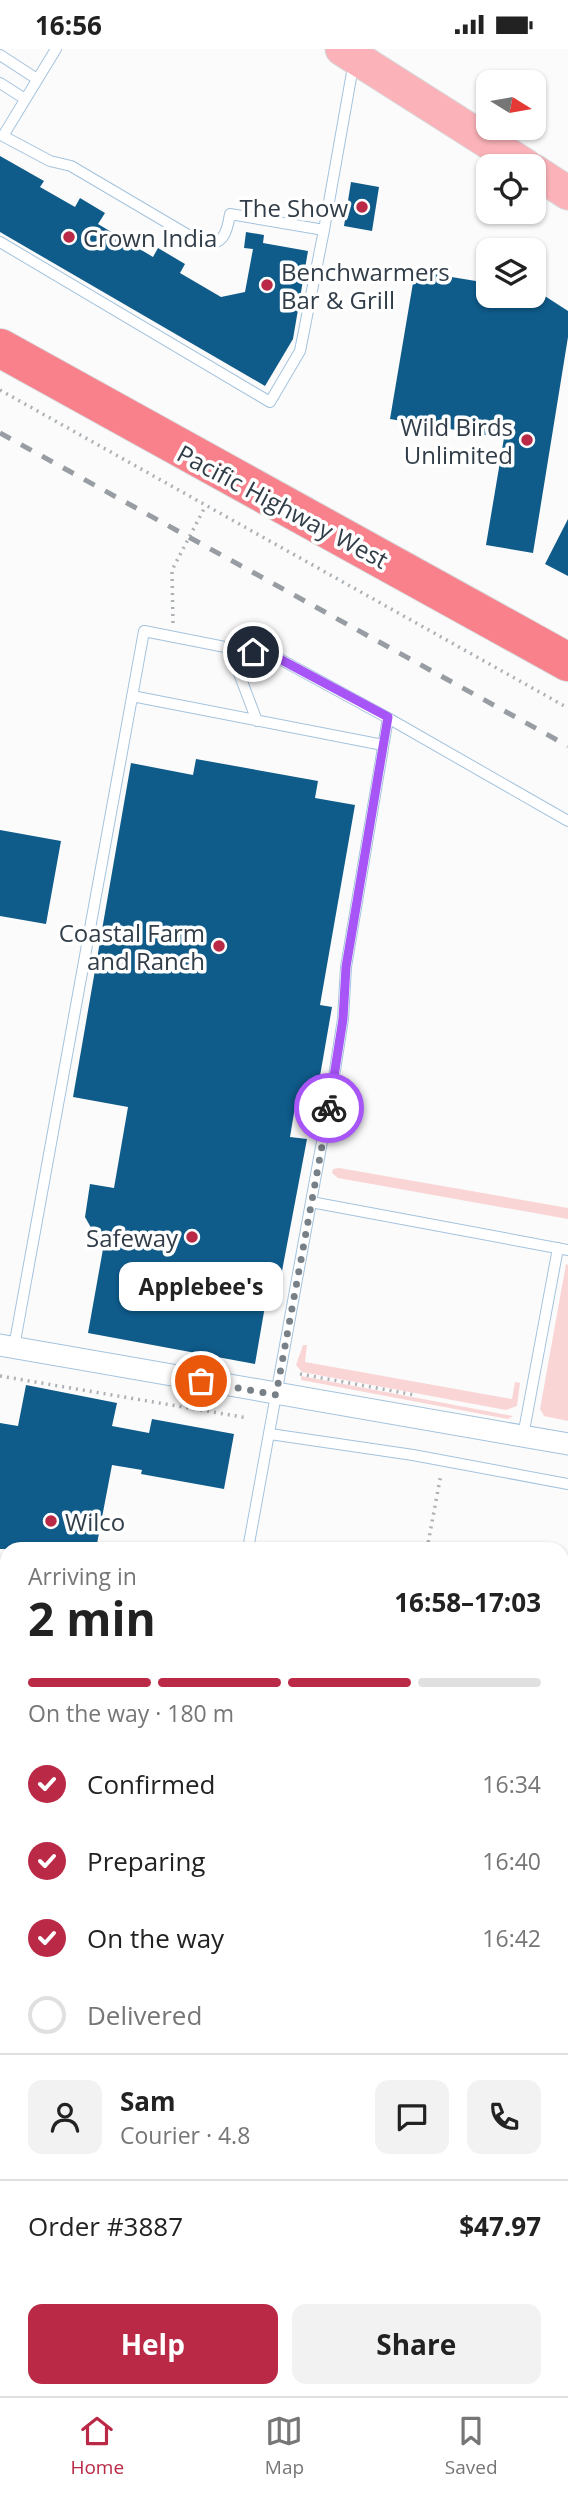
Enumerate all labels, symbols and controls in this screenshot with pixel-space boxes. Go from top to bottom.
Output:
text: 16:56 [35,7,102,43]
north arrow [476,70,546,140]
map controls [476,70,546,308]
button: locate [476,154,546,224]
place label: The Show [239,191,348,224]
marker: The Show [354,199,370,215]
place label: Crown India [83,221,217,254]
marker: Crown India [61,229,77,245]
button: layers [476,238,546,308]
place label: Benchwarmers Bar & Grill [281,255,450,316]
marker: Benchwarmers Bar & Grill [259,277,275,293]
place label: Wild Birds Unlimited [400,410,513,471]
marker: Wild Birds Unlimited [519,432,535,448]
street label: Pacific Highway West [172,436,394,576]
pin [223,622,283,682]
icon: home [234,633,272,671]
place label: Coastal Farm and Ranch [59,916,205,977]
marker: Coastal Farm and Ranch [211,938,227,954]
courier [294,1073,364,1143]
icon: bike [310,1089,348,1127]
place label: Safeway [86,1221,179,1254]
marker: Safeway [184,1229,200,1245]
callout: Applebee's [119,1262,283,1311]
text: Applebee's [139,1270,263,1302]
pin [171,1351,231,1411]
icon: bag [182,1362,220,1400]
place label: Wilco [65,1505,125,1538]
marker: Wilco [43,1513,59,1529]
text: Arriving in [28,1560,137,1592]
text: 16:58–17:03 [394,1584,541,1620]
text: 2 min [28,1587,156,1649]
text: On the way · 180 m [28,1697,234,1729]
icon: check [28,1765,66,1803]
text: Confirmed [87,1766,215,1802]
text: 16:34 [482,1768,541,1800]
icon: check [28,1842,66,1880]
text: Preparing [87,1843,205,1879]
text: 16:40 [482,1845,541,1877]
icon: check [28,1919,66,1957]
text: On the way [87,1920,224,1956]
text: 16:42 [482,1922,541,1954]
text: Delivered [87,1997,202,2033]
button: person [28,2080,102,2154]
button: chat [375,2080,449,2154]
button: phone [467,2080,541,2154]
text: Sam [120,2083,176,2119]
text: Courier · 4.8 [120,2119,250,2151]
text: Order #3887 [28,2208,183,2244]
text: $47.97 [459,2208,541,2244]
button: Help [28,2304,278,2384]
button: Share [292,2304,541,2384]
tab: Home [70,2412,124,2480]
tab: Map [265,2412,304,2480]
tab: Saved [445,2412,498,2480]

